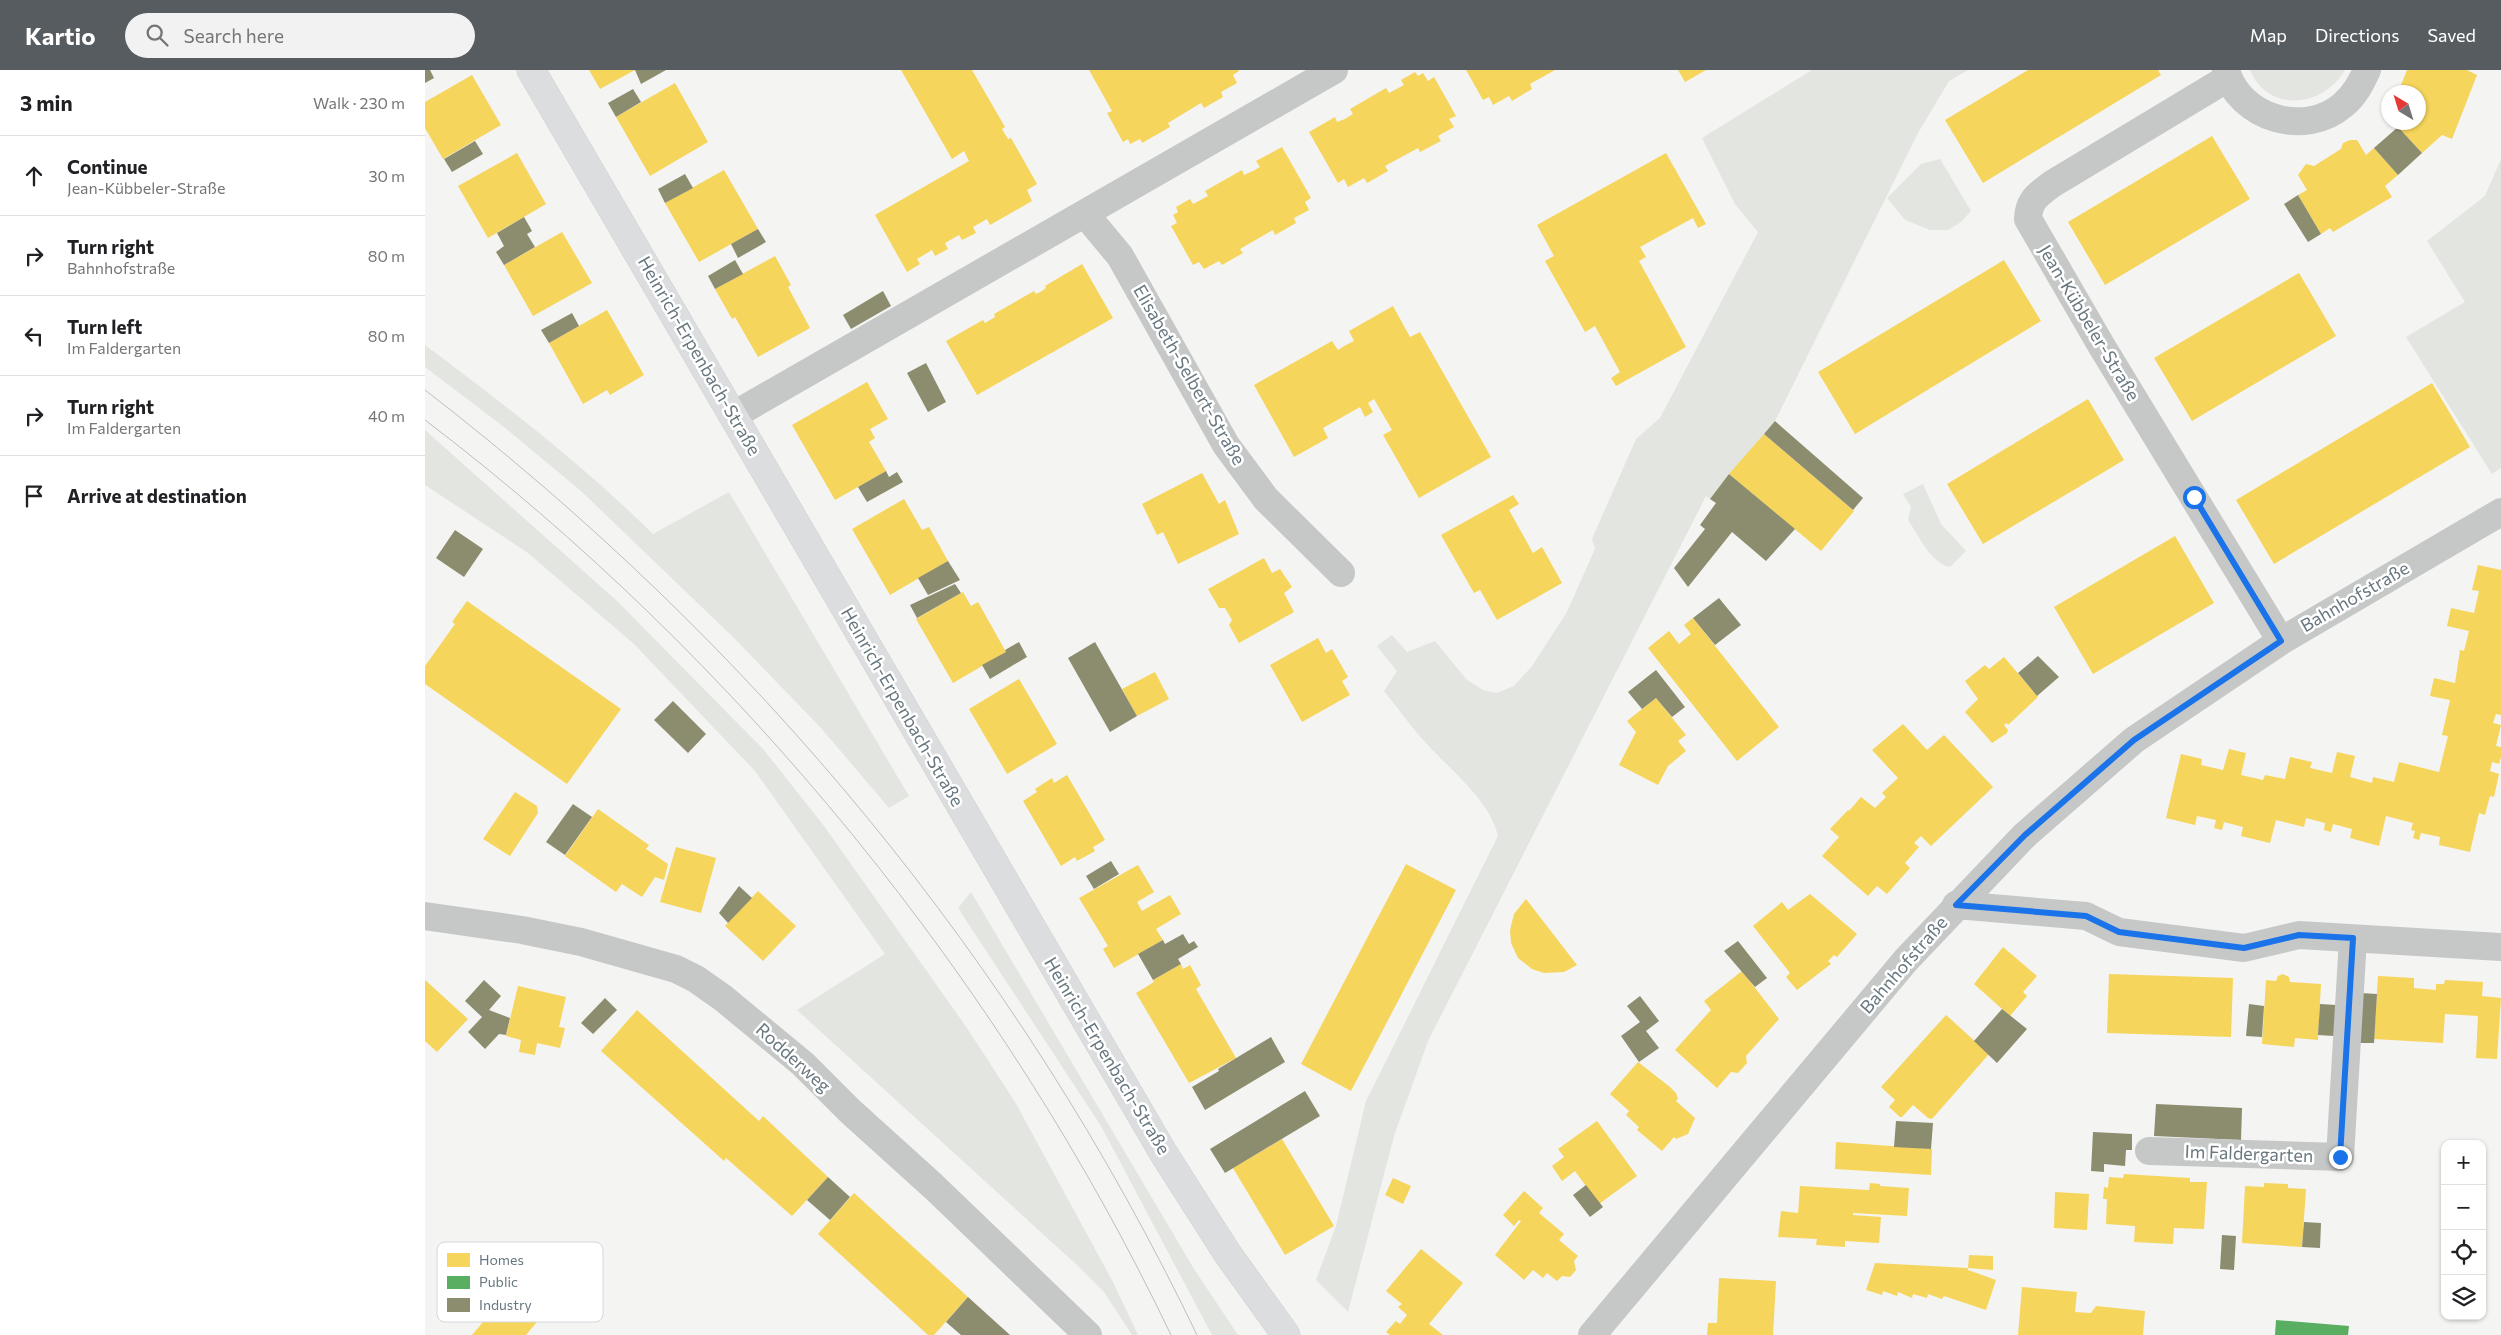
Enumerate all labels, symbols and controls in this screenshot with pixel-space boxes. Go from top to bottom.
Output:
search box [125,13,475,58]
text: Kartio [25,21,95,50]
icon: search [143,21,171,49]
text: Search here [183,24,284,47]
text: Map [2250,24,2287,46]
text: Directions [2315,24,2399,46]
text: Saved [2427,24,2476,46]
north arrow [2381,85,2426,130]
text: 3 min [20,90,73,115]
text: Walk · 230 m [313,93,405,112]
text: Continue [67,155,147,178]
icon: ahead [20,162,48,190]
text: 30 m [368,166,405,185]
text: Jean-Kübbeler-Straße [67,178,225,197]
text: Turn right [67,235,154,258]
street label: Jean-Kübbeler-Straße [2035,240,2145,405]
icon: right [20,242,48,270]
text: 80 m [368,246,405,265]
street label: Heinrich-Erpenbach-Straße [634,252,766,459]
text: Bahnhofstraße [67,258,175,277]
street label: Elisabeth-Selbert-Straße [1129,281,1250,468]
text: Turn left [67,315,142,338]
icon: left [20,322,48,350]
text: 80 m [368,326,405,345]
text: Im Faldergarten [67,338,181,357]
text: Turn right [67,395,154,418]
icon: right [20,402,48,430]
text: 40 m [368,406,405,425]
text: Im Faldergarten [67,418,181,437]
icon: arrive [20,482,48,510]
text: Arrive at destination [67,484,247,507]
route start [2183,486,2206,509]
street label: Bahnhofstraße [2296,556,2413,636]
street label: Heinrich-Erpenbach-Straße [837,603,969,810]
street label: Bahnhofstraße [1855,911,1952,1018]
street label: Heinrich-Erpenbach-Straße [1040,953,1176,1158]
street label: Rodderweg [752,1018,836,1097]
street label: Im Faldergarten [2184,1140,2314,1166]
map controls [2441,1140,2486,1320]
button: + [2441,1140,2486,1185]
route end [2329,1146,2352,1169]
button: − [2441,1185,2486,1230]
button: locate [2441,1230,2486,1275]
legend [437,1242,603,1322]
text: Homes [479,1251,524,1268]
text: Public [479,1273,518,1290]
button: layers [2441,1275,2486,1320]
text: Industry [479,1296,532,1313]

